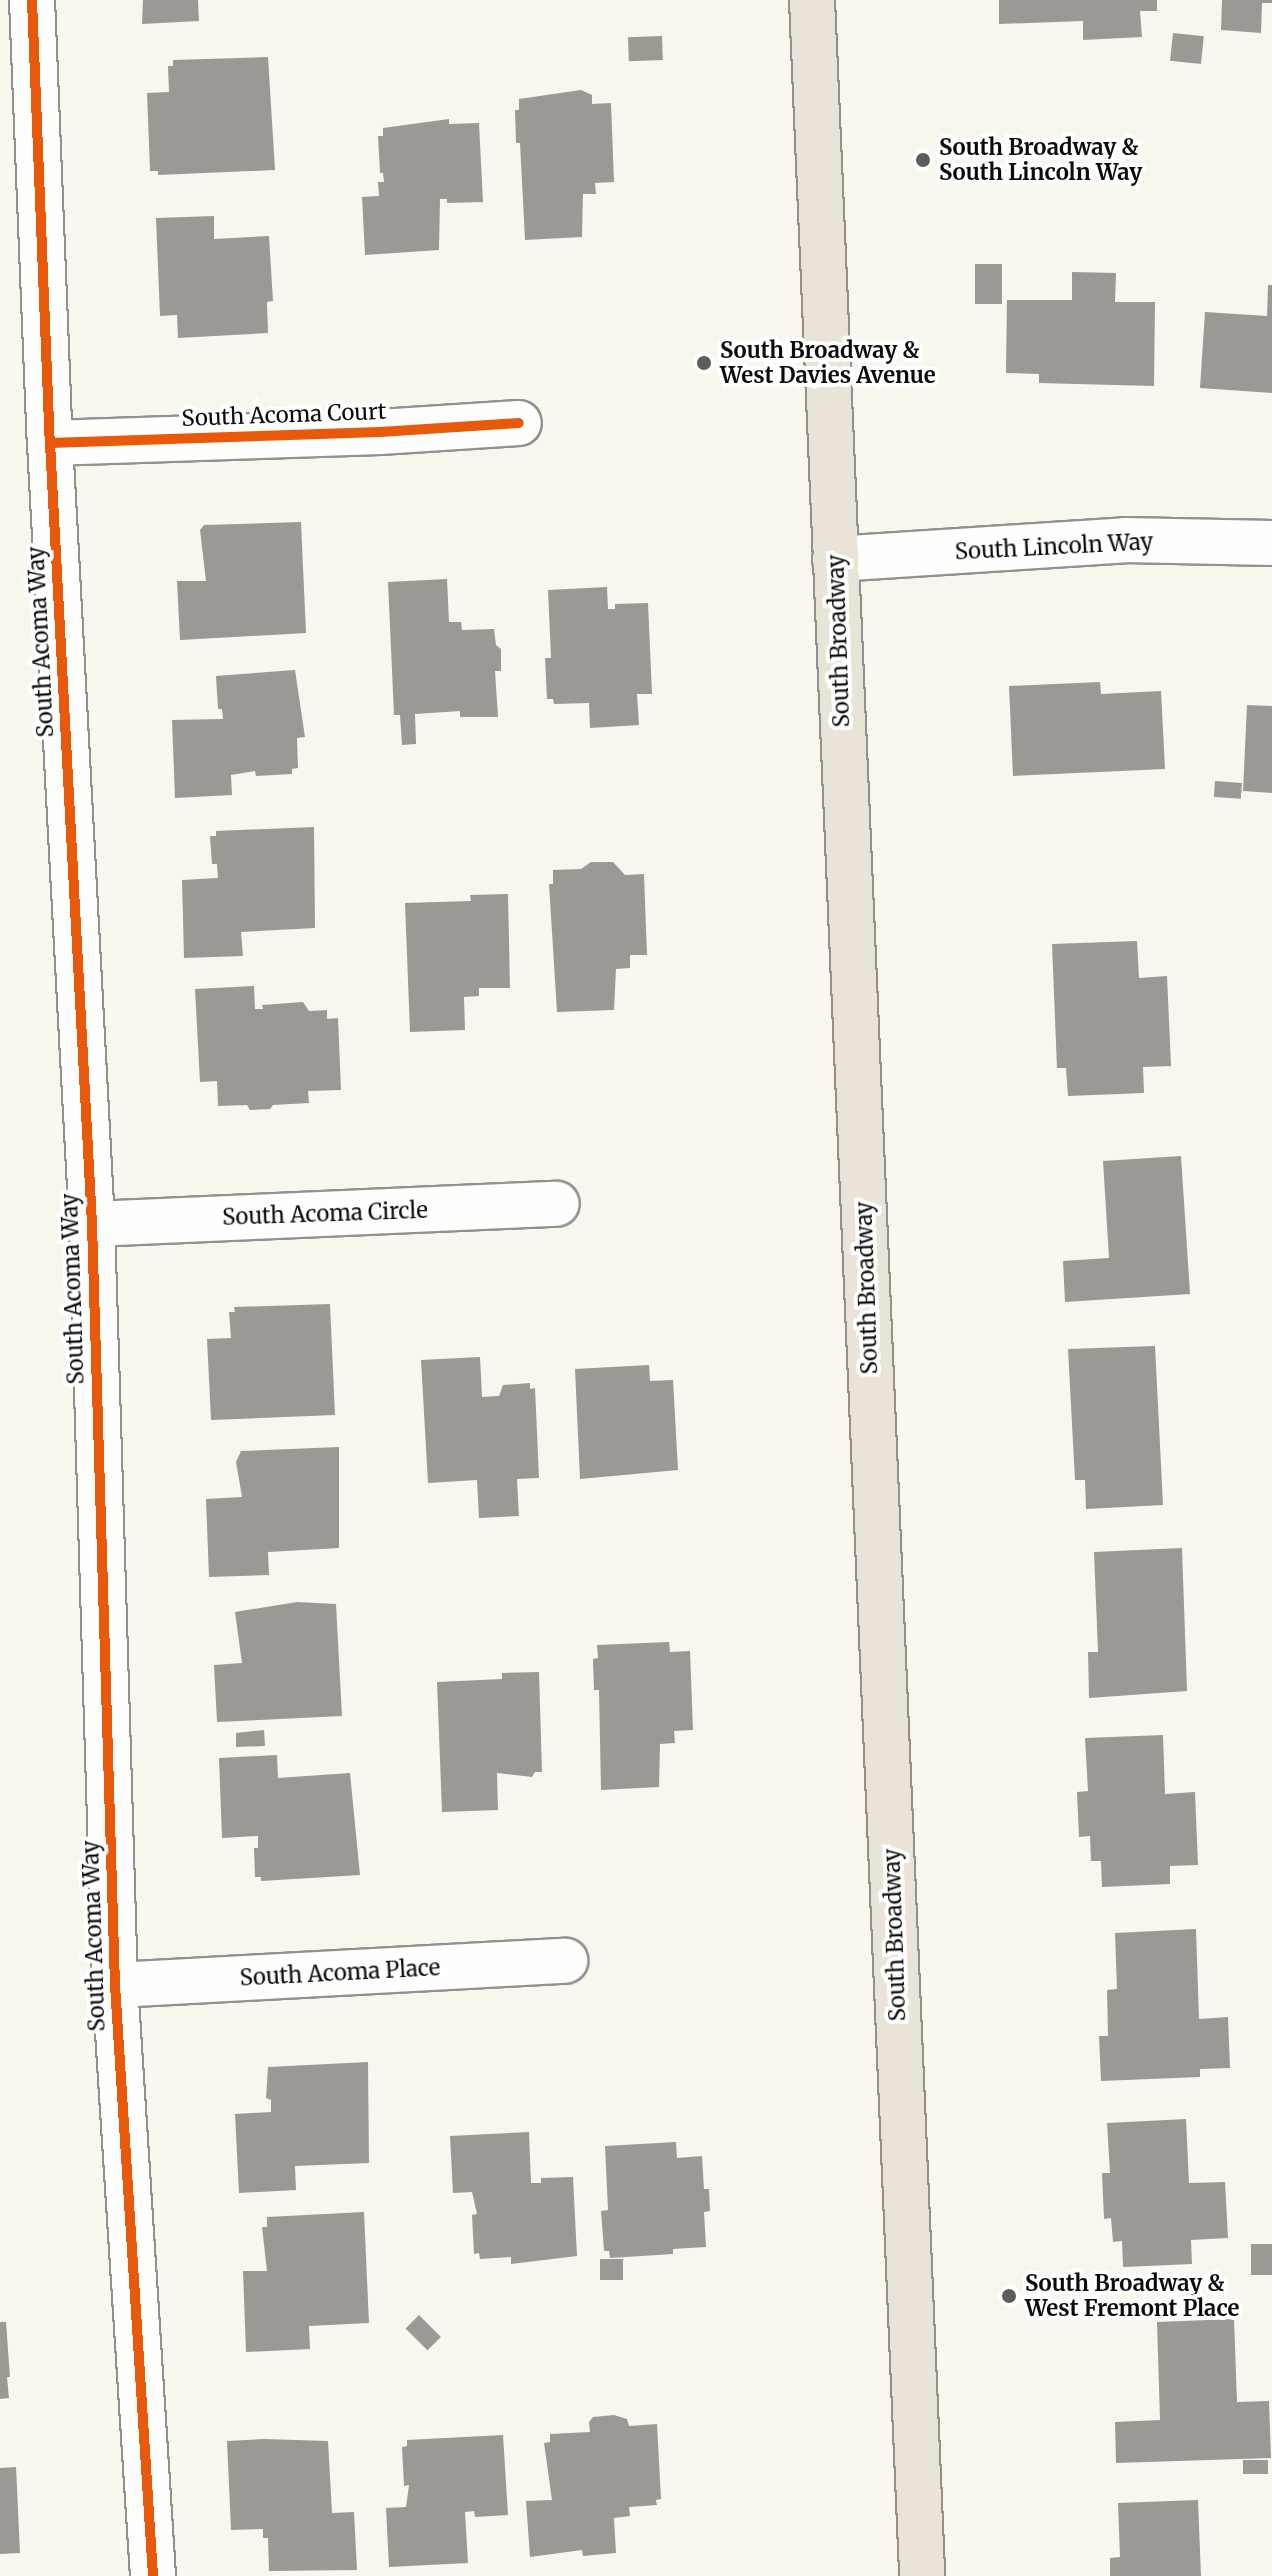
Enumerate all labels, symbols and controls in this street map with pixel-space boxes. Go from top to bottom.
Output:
place label: South Broadway & South Lincoln Way [939,134,1142,186]
marker: South Broadway & South Lincoln Way [914,151,932,169]
place label: South Broadway & West Davies Avenue [720,337,936,388]
marker: South Broadway & West Davies Avenue [695,354,713,372]
street label: South Acoma Court [181,398,387,432]
street label: South Lincoln Way [954,529,1154,565]
street label: South Acoma Way [23,546,59,738]
street label: South Broadway [823,554,855,728]
street label: South Acoma Way [56,1193,90,1385]
street label: South Acoma Circle [222,1197,428,1231]
street label: South Broadway [851,1201,883,1375]
street label: South Acoma Way [77,1840,111,2032]
street label: South Broadway [879,1848,911,2022]
street label: South Acoma Place [239,1955,441,1991]
place label: South Broadway & West Fremont Place [1025,2270,1239,2322]
marker: South Broadway & West Fremont Place [1000,2287,1018,2305]

